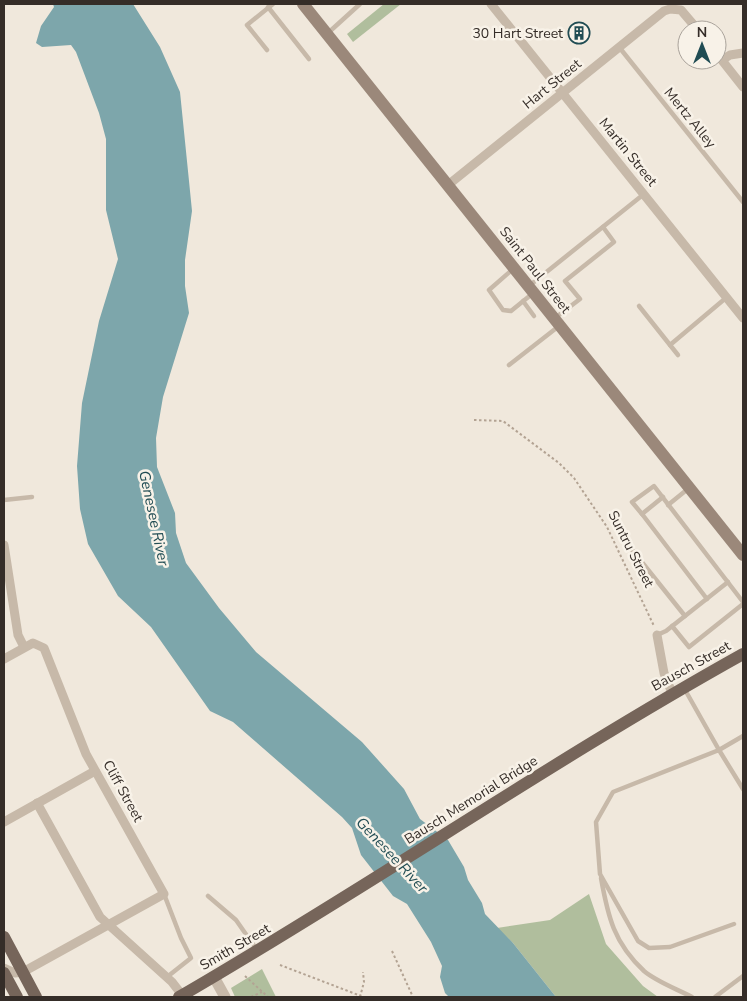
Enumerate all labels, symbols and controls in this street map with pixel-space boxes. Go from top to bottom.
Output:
north arrow [677,20,727,70]
building icon: 30 Hart Street [567,21,591,45]
text: N [697,23,707,42]
place label: 30 Hart Street [472,24,563,43]
street label: Hart Street [519,54,585,113]
street label: Mertz Alley [660,84,721,153]
street label: Martin Street [595,114,661,190]
street label: Saint Paul Street [495,223,575,317]
water label: Genesee River [134,469,174,568]
street label: Suntru Street [603,507,659,591]
street label: Bausch Street [648,636,734,696]
street label: Bausch Memorial Bridge [401,751,541,849]
street label: Cliff Street [98,757,148,825]
water label: Genesee River [352,813,433,898]
street label: Smith Street [196,919,274,975]

